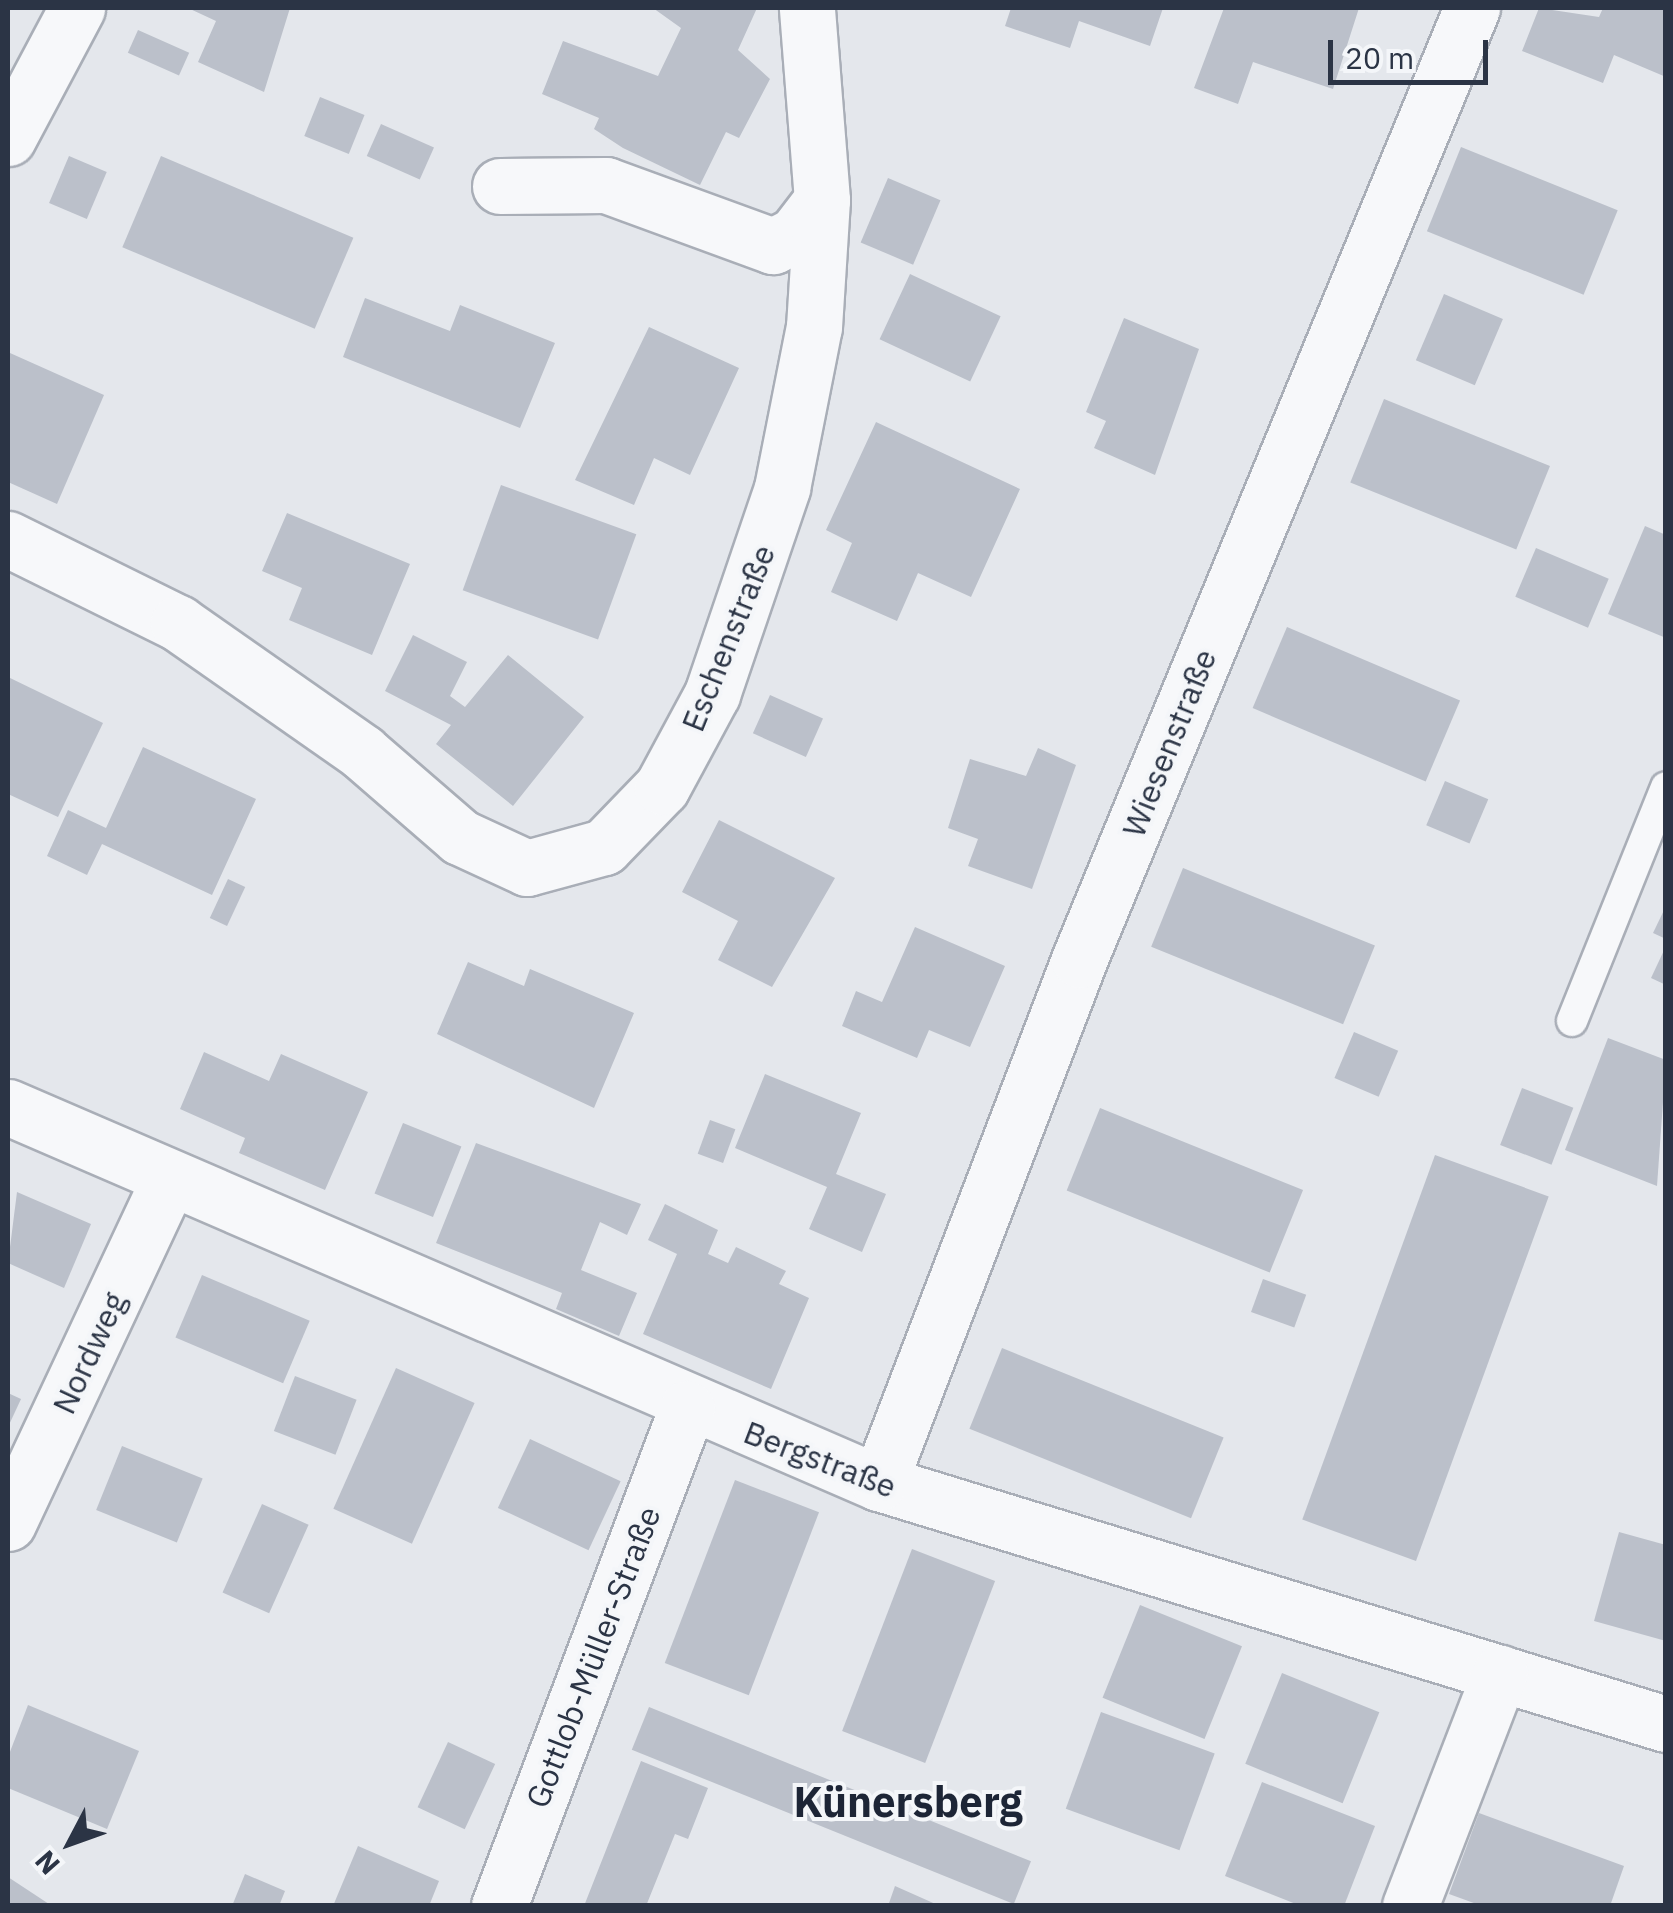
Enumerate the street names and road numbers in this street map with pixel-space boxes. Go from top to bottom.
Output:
street label: Eschenstraße [673,539,783,737]
street label: Wiesenstraße [1114,644,1224,842]
street label: Nordweg [44,1286,134,1420]
street label: Bergstraße [739,1412,901,1506]
street label: Gottlob-Müller-Straße [518,1501,668,1813]

